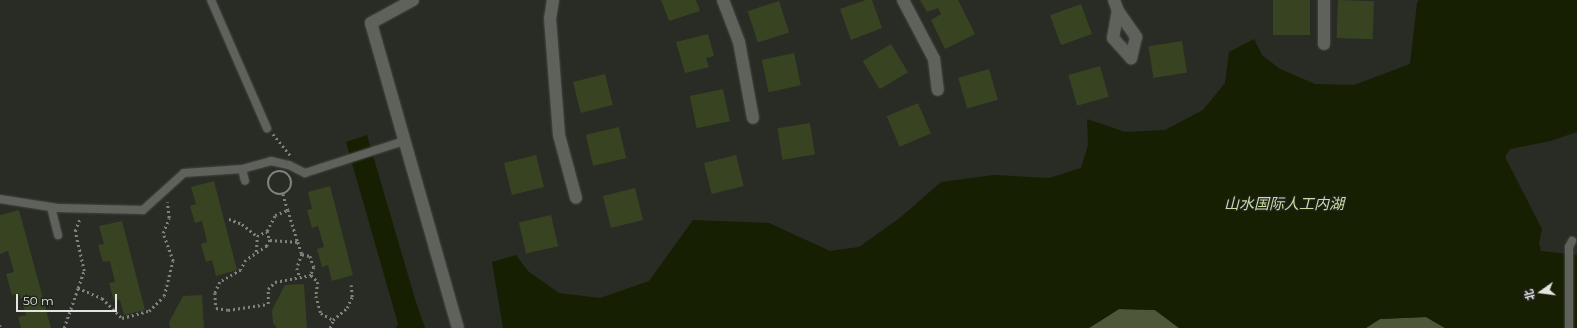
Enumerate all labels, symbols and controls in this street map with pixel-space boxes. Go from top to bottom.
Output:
water label: 山水国际人工内湖 [1224,195,1344,213]
north arrow [1521,272,1561,312]
scale bar [18,286,119,312]
text: 北 [1521,288,1537,302]
text: 50 m [23,293,54,308]

